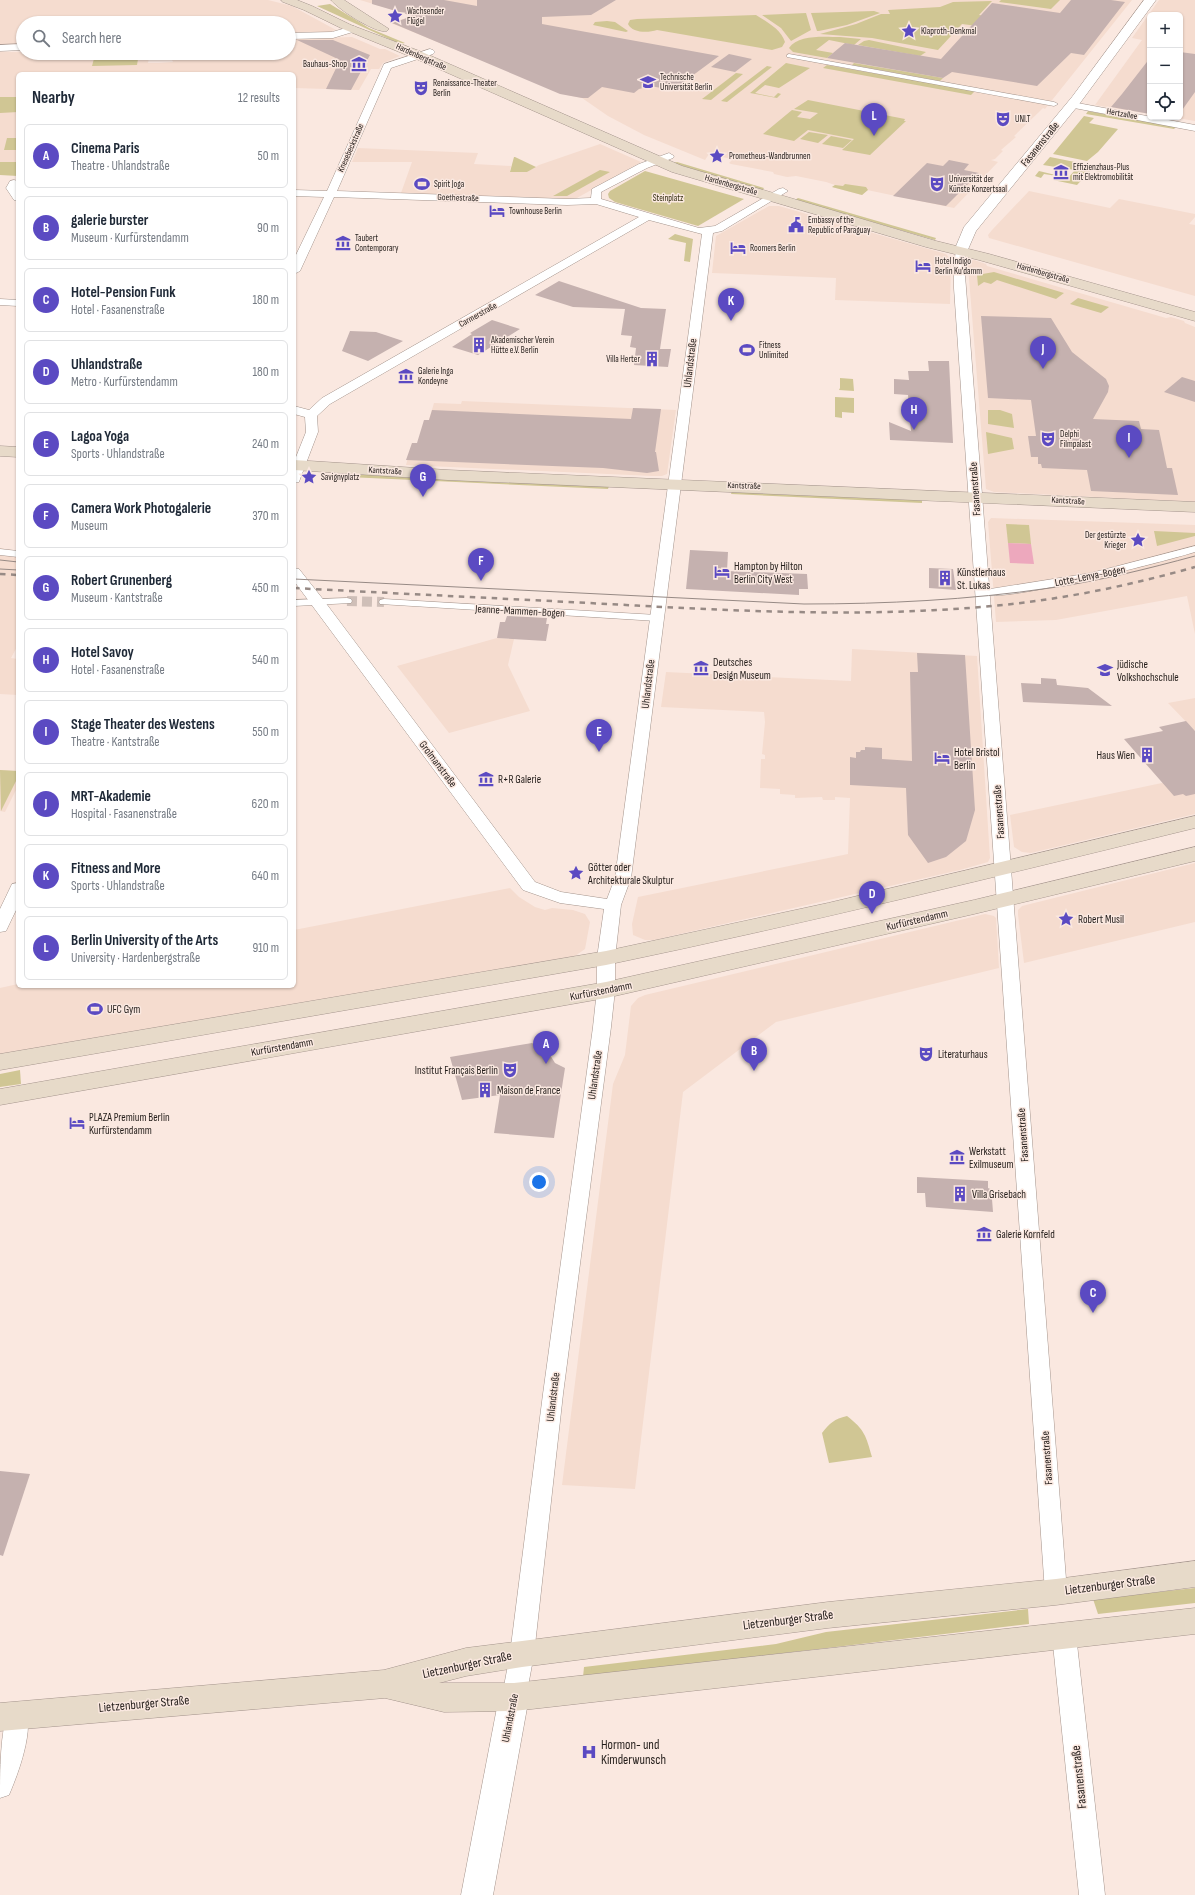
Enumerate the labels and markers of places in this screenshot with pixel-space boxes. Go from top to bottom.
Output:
place label: Wachsender Flügel [407,6,445,27]
place icon: Wachsender Flügel [386,7,404,25]
place icon: Klaproth-Denkmal [900,22,918,40]
place label: Klaproth-Denkmal [921,26,977,37]
museum icon: Bauhaus-Shop [350,55,368,73]
place label: Bauhaus-Shop [303,59,347,70]
place label: Technische Universität Berlin [660,72,712,93]
school or university icon: Technische Universität Berlin [639,73,657,91]
place label: Renaissance-Theater Berlin [433,78,497,99]
theatre icon: Renaissance-Theater Berlin [412,79,430,97]
pin: L [861,103,887,136]
theatre icon: UNI.T [994,110,1012,128]
place label: UNI.T [1015,114,1031,125]
place icon: Prometheus-Wandbrunnen [708,147,726,165]
place label: Prometheus-Wandbrunnen [729,151,811,162]
place label: Effizienzhaus-Plus mit Elektromobilität [1073,162,1134,183]
museum icon: Effizienzhaus-Plus mit Elektromobilität [1052,163,1070,181]
place label: Universität der Künste Konzertsaal [949,174,1007,195]
sports icon: Spirit Joga [413,175,431,193]
theatre icon: Universität der Künste Konzertsaal [928,175,946,193]
place label: Spirit Joga [434,179,464,190]
hotel icon: Townhouse Berlin [488,202,506,220]
place label: Townhouse Berlin [509,206,562,217]
place label: Embassy of the Republic of Paraguay [808,215,871,236]
public building icon: Embassy of the Republic of Paraguay [787,216,805,234]
place label: Taubert Contemporary [355,233,399,254]
museum icon: Taubert Contemporary [334,234,352,252]
hotel icon: Roomers Berlin [729,239,747,257]
place label: Roomers Berlin [750,243,796,254]
place label: Hotel Indigo Berlin Ku'damm [935,256,982,277]
hotel icon: Hotel Indigo Berlin Ku'damm [914,257,932,275]
pin: K [718,288,744,321]
place label: Akademischer Verein Hütte e.V. Berlin [490,335,554,356]
building icon: Akademischer Verein Hütte e.V. Berlin [470,336,488,354]
pin: J [1030,336,1056,369]
place label: Fitness Unlimited [759,340,789,361]
sports icon: Fitness Unlimited [738,341,756,359]
building icon: Villa Herter [643,350,661,368]
place label: Villa Herter [606,354,640,365]
place label: Galerie Inga Kondeyne [418,366,453,387]
museum icon: Galerie Inga Kondeyne [397,367,415,385]
pin: H [901,397,927,430]
pin: I [1116,425,1142,458]
place label: Delphi Filmpalast [1060,429,1091,450]
theatre icon: Delphi Filmpalast [1039,430,1057,448]
pin: G [410,464,436,497]
place icon: Savignyplatz [300,468,318,486]
place label: Savignyplatz [321,472,360,483]
place label: Der gestürzte Krieger [1085,530,1126,551]
place icon: Der gestürzte Krieger [1129,531,1147,549]
pin: F [468,548,494,581]
place label: Hampton by Hilton Berlin City West [734,560,803,586]
hotel icon: Hampton by Hilton Berlin City West [713,563,731,581]
place label: Künstlerhaus St. Lukas [957,566,1006,592]
building icon: Künstlerhaus St. Lukas [936,569,954,587]
place label: Deutsches Design Museum [713,656,771,682]
place label: Jüdische Volkshochschule [1116,658,1179,684]
museum icon: Deutsches Design Museum [692,659,710,677]
school or university icon: Jüdische Volkshochschule [1096,661,1114,679]
pin: E [586,719,612,752]
place label: Hotel Bristol Berlin [954,746,1000,772]
building icon: Haus Wien [1138,746,1156,764]
hotel icon: Hotel Bristol Berlin [933,749,951,767]
place label: Haus Wien [1097,749,1135,762]
museum icon: R+R Galerie [477,770,495,788]
place label: R+R Galerie [498,773,541,786]
place label: Götter oder Architekturale Skulptur [587,861,674,887]
place icon: Götter oder Architekturale Skulptur [567,864,585,882]
pin: D [859,881,885,914]
place icon: Robert Musil [1057,910,1075,928]
place label: Robert Musil [1078,913,1124,926]
sports icon: UFC Gym [86,1000,104,1018]
place label: UFC Gym [107,1003,140,1016]
pin: A [533,1031,559,1064]
pin: B [741,1038,767,1071]
theatre icon: Literaturhaus [917,1045,935,1063]
place label: Literaturhaus [938,1048,988,1061]
theatre icon: Institut Français Berlin [501,1061,519,1079]
place label: Institut Français Berlin [415,1064,498,1077]
building icon: Maison de France [476,1081,494,1099]
place label: Maison de France [497,1084,560,1097]
place label: PLAZA Premium Berlin Kurfürstendamm [89,1111,170,1137]
hotel icon: PLAZA Premium Berlin Kurfürstendamm [68,1114,86,1132]
place label: Werkstatt Exilmuseum [969,1145,1013,1171]
museum icon: Werkstatt Exilmuseum [948,1148,966,1166]
building icon: Villa Grisebach [951,1185,969,1203]
place label: Villa Grisebach [972,1188,1026,1201]
museum icon: Galerie Kornfeld [975,1225,993,1243]
place label: Galerie Kornfeld [996,1228,1055,1241]
pin: C [1080,1280,1106,1313]
place label: Hormon- und Kimderwunsch [601,1737,666,1768]
hospital icon: Hormon- und Kimderwunsch [580,1743,598,1761]

